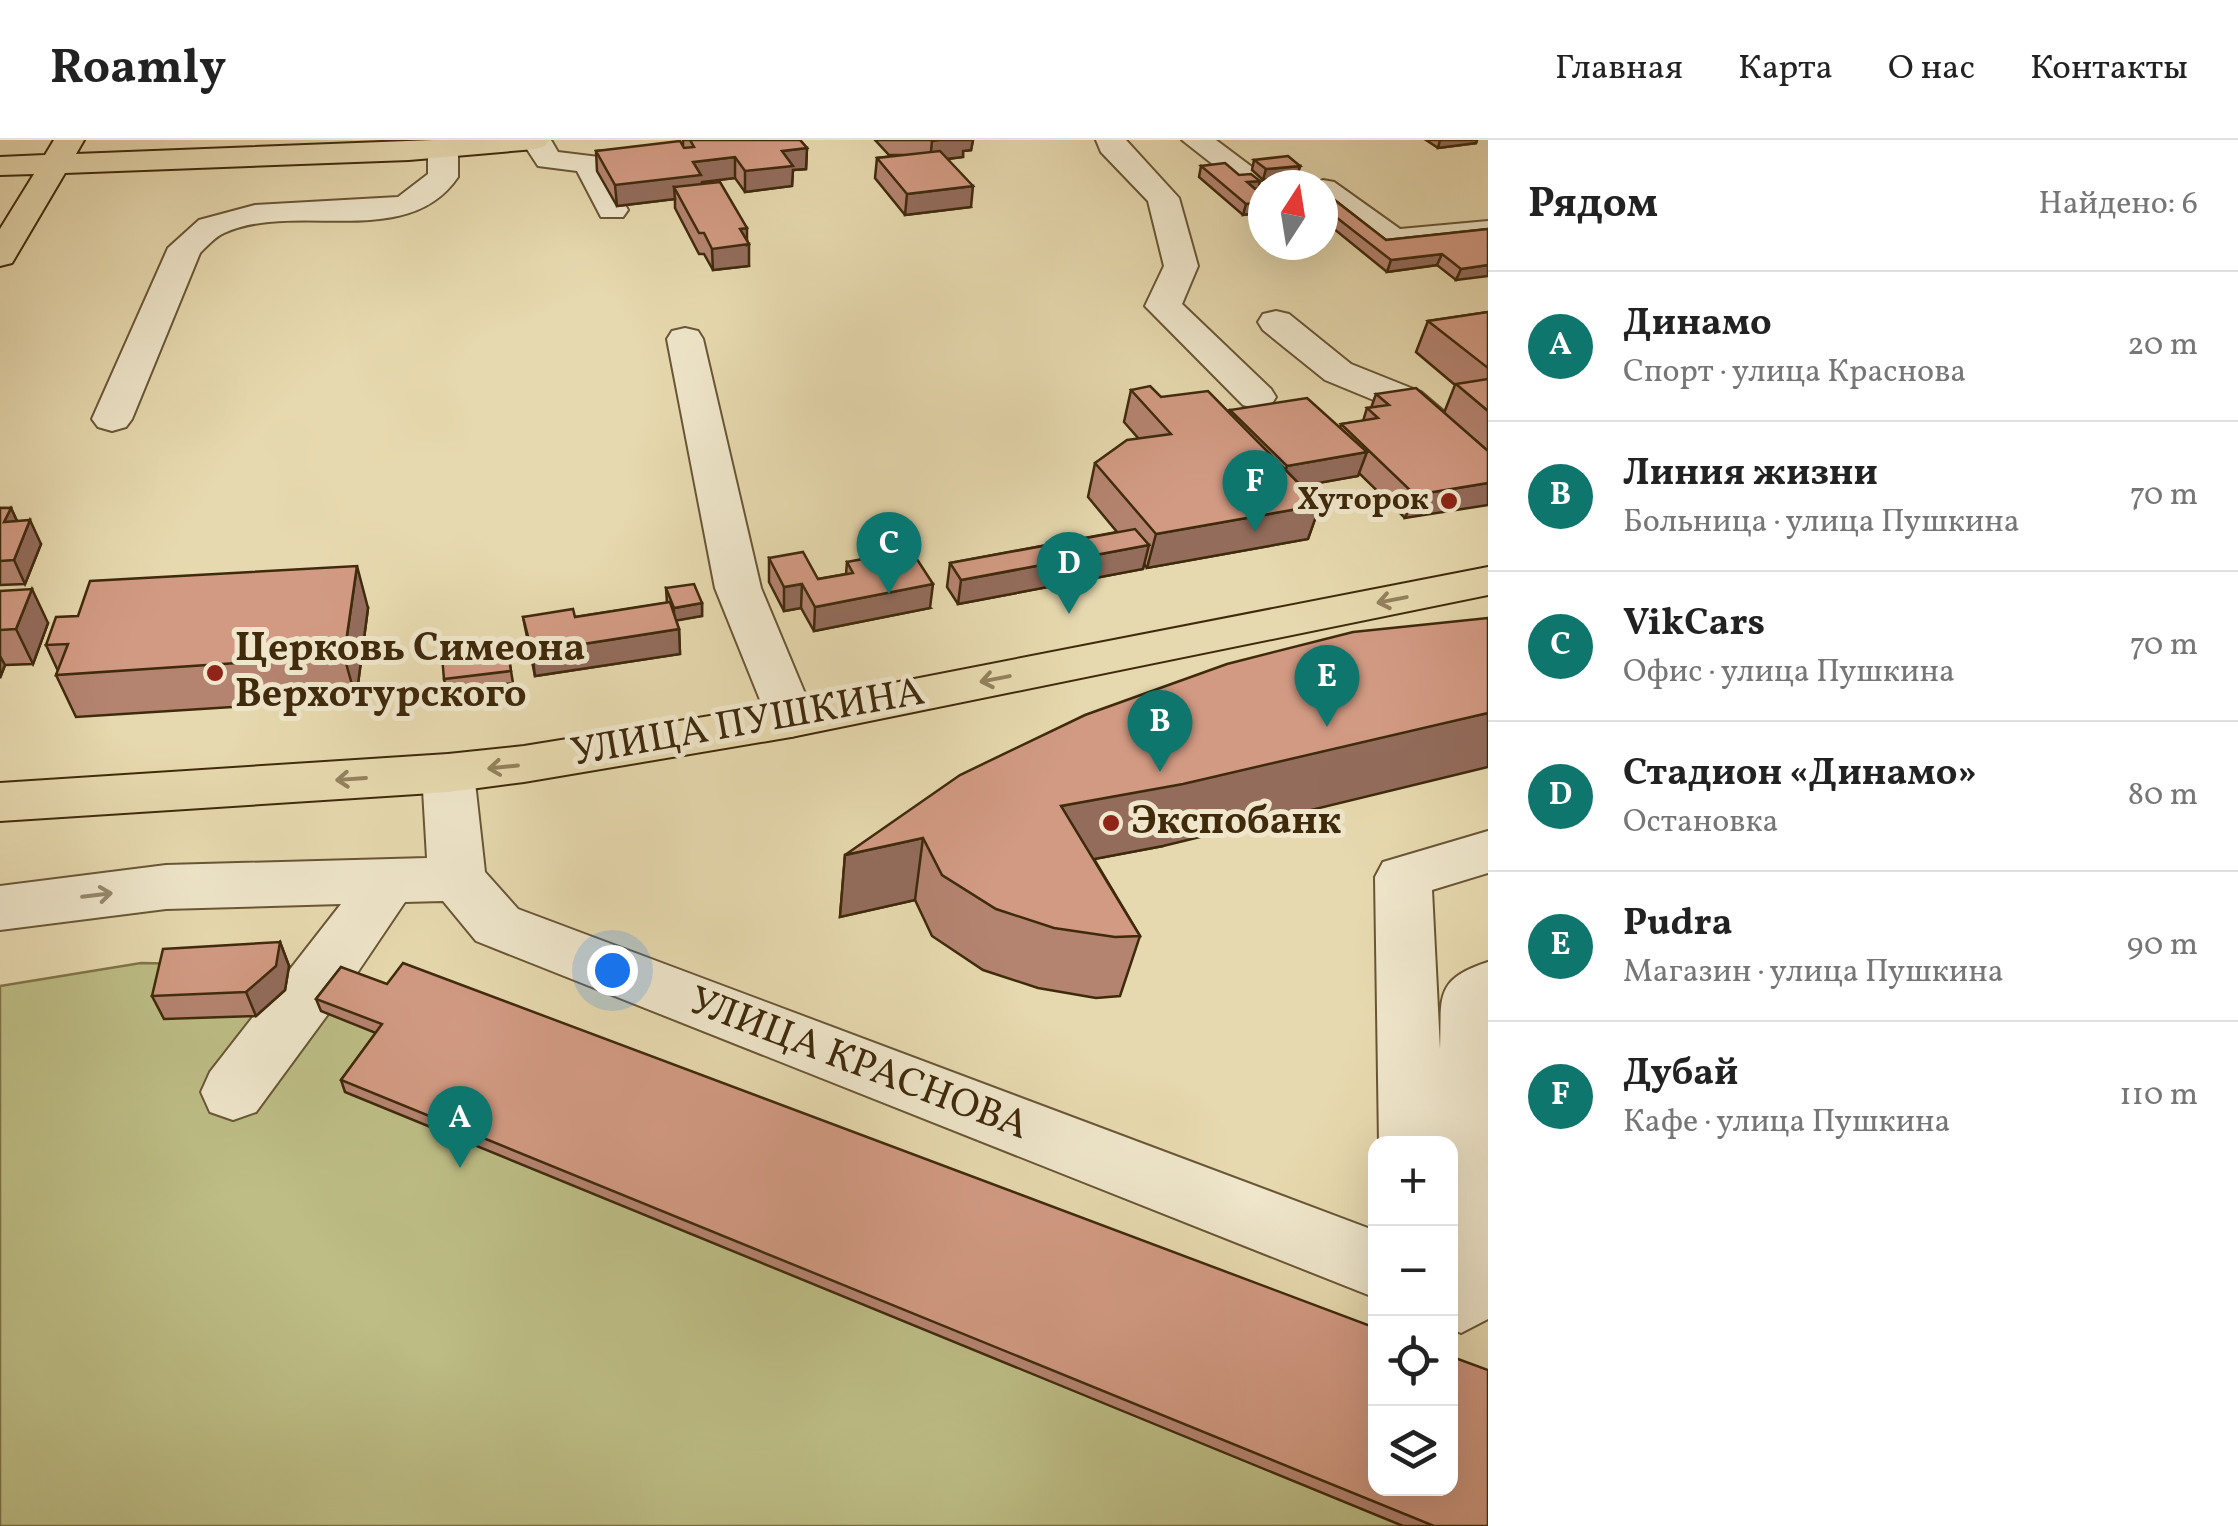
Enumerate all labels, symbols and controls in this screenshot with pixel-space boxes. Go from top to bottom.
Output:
text: Roamly [50,36,226,103]
text: Главная [1555,45,1683,93]
text: Карта [1738,45,1833,93]
text: О нас [1888,45,1975,93]
text: Контакты [2030,45,2188,93]
north arrow [1248,170,1338,260]
text: Рядом [1528,176,1658,235]
text: Найдено: 6 [2039,183,2198,227]
text: Динамо [1623,298,1772,351]
text: A [1549,324,1572,368]
text: 20 m [2127,324,2198,368]
text: Спорт · улица Краснова [1623,351,1966,395]
text: Линия жизни [1623,448,1878,501]
pin: F [1222,450,1288,532]
text: B [1550,474,1571,518]
text: 70 m [2130,474,2198,518]
place label: Хуторок [1297,479,1429,523]
marker: Хуторок [1438,490,1460,512]
text: Больница · улица Пушкина [1623,501,2020,545]
pin: C [856,512,922,594]
pin: D [1036,532,1102,614]
one-way arrow [1377,591,1409,610]
text: VikCars [1623,598,1765,651]
place label: Церковь Симеона Верхотурского [235,622,585,724]
text: C [1550,624,1571,668]
text: 70 m [2130,624,2198,668]
pin: E [1294,644,1360,727]
text: Офис · улица Пушкина [1623,651,1955,695]
marker: Церковь Симеона Верхотурского [204,662,226,684]
street label: УЛИЦА ПУШКИНА [567,665,929,783]
one-way arrow [980,671,1012,690]
pin: B [1128,690,1192,772]
text: Стадион «Динамо» [1623,748,1977,801]
one-way arrow [487,758,520,777]
one-way arrow [335,770,367,789]
text: D [1549,774,1572,818]
text: 80 m [2128,774,2198,818]
place label: Экспобанк [1131,795,1342,851]
text: Остановка [1623,801,1779,845]
marker: Экспобанк [1100,812,1122,834]
one-way arrow [80,885,112,904]
text: Pudra [1623,898,1732,951]
text: E [1550,924,1571,968]
text: 90 m [2127,924,2198,968]
your location [587,945,638,996]
text: Магазин · улица Пушкина [1623,951,2004,995]
street label: УЛИЦА КРАСНОВА [680,974,1036,1156]
text: Дубай [1623,1048,1738,1101]
text: F [1551,1074,1570,1118]
text: 110 m [2119,1074,2198,1118]
pin: A [428,1086,492,1168]
text: Кафе · улица Пушкина [1623,1101,1950,1145]
map controls [1368,1136,1458,1496]
button: + [1368,1136,1458,1226]
button: − [1368,1226,1458,1316]
button: locate [1368,1316,1458,1406]
button: layers [1368,1406,1458,1496]

